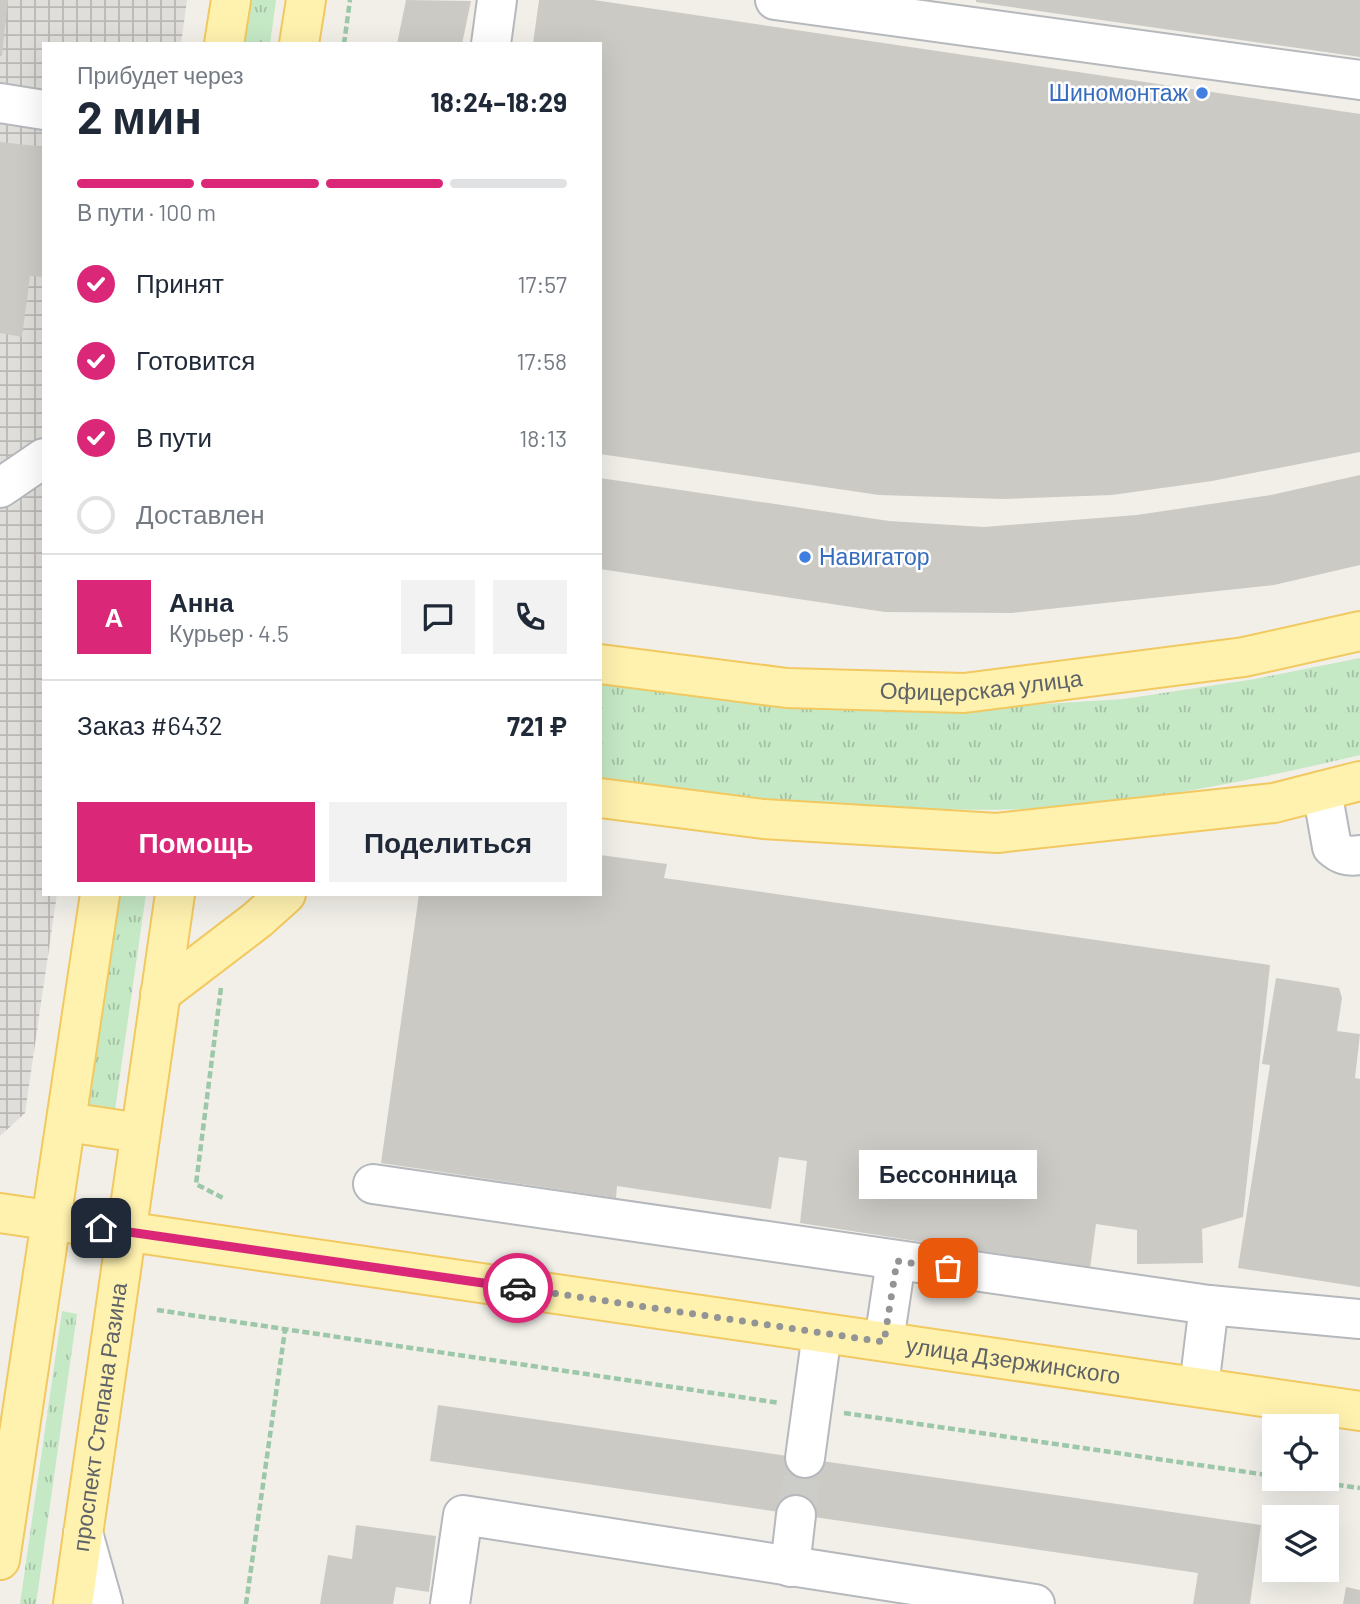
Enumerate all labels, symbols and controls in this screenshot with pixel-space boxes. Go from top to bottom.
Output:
text: Прибудет через [77,61,244,89]
place label: Шиномонтаж [1049,78,1189,106]
marker: Шиномонтаж [1194,85,1210,101]
text: 18:24–18:29 [430,86,567,117]
text: 2 мин [77,88,202,143]
text: В пути · 100 m [77,198,216,226]
icon: check [77,265,115,303]
text: Принят [136,267,224,298]
text: 17:57 [518,270,567,298]
icon: check [77,342,115,380]
text: Готовится [136,344,255,375]
text: 17:58 [516,347,567,375]
icon: check [77,419,115,457]
text: В пути [136,421,212,452]
text: 18:13 [519,424,567,452]
text: Доставлен [136,498,265,529]
place label: Навигатор [819,542,930,570]
marker: Навигатор [797,549,813,565]
button: chat [401,580,475,654]
button: phone [493,580,567,654]
text: Анна [169,586,234,617]
text: А [105,601,123,632]
text: Курьер · 4.5 [169,619,289,647]
street label: Офицерская улица [879,663,1084,706]
text: Заказ #6432 [77,709,223,740]
text: 721 ₽ [507,710,567,741]
button: Помощь [77,802,315,882]
button: Поделиться [329,802,567,882]
callout: Бессонница [859,1149,1037,1198]
text: Бессонница [879,1160,1017,1188]
pin [71,1198,131,1258]
icon: home [82,1209,120,1247]
pin [918,1238,978,1298]
icon: bag [929,1249,967,1287]
courier [483,1253,553,1323]
icon: car [499,1269,537,1307]
street label: проспект Степана Разина [66,1280,132,1553]
street label: улица Дзержинского [904,1330,1123,1389]
map controls [1262,1414,1339,1582]
button: locate [1262,1414,1339,1491]
button: layers [1262,1505,1339,1582]

